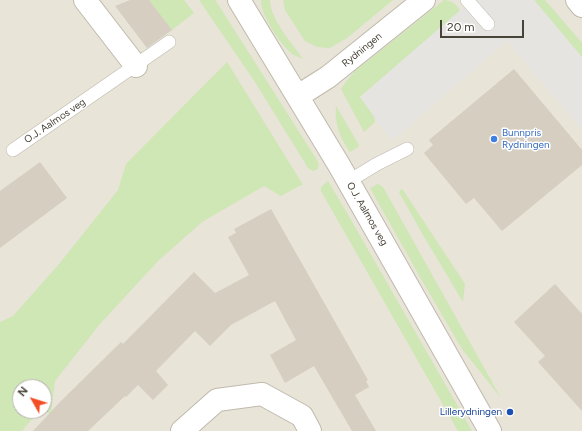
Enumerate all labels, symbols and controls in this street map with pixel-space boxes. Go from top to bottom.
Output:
scale bar [442,12,526,38]
text: 20 m [447,20,475,34]
street label: Rydningen [340,30,384,70]
street label: O.J. Aalmos veg [22,96,88,146]
place label: Bunnpris Rydningen [502,127,550,150]
marker: Bunnpris Rydningen [489,134,499,144]
street label: O.J. Aalmos veg [344,180,390,248]
north arrow [12,379,52,419]
text: N [15,384,31,399]
place label: Lillerydningen [440,406,502,418]
marker: Lillerydningen [505,407,515,417]

